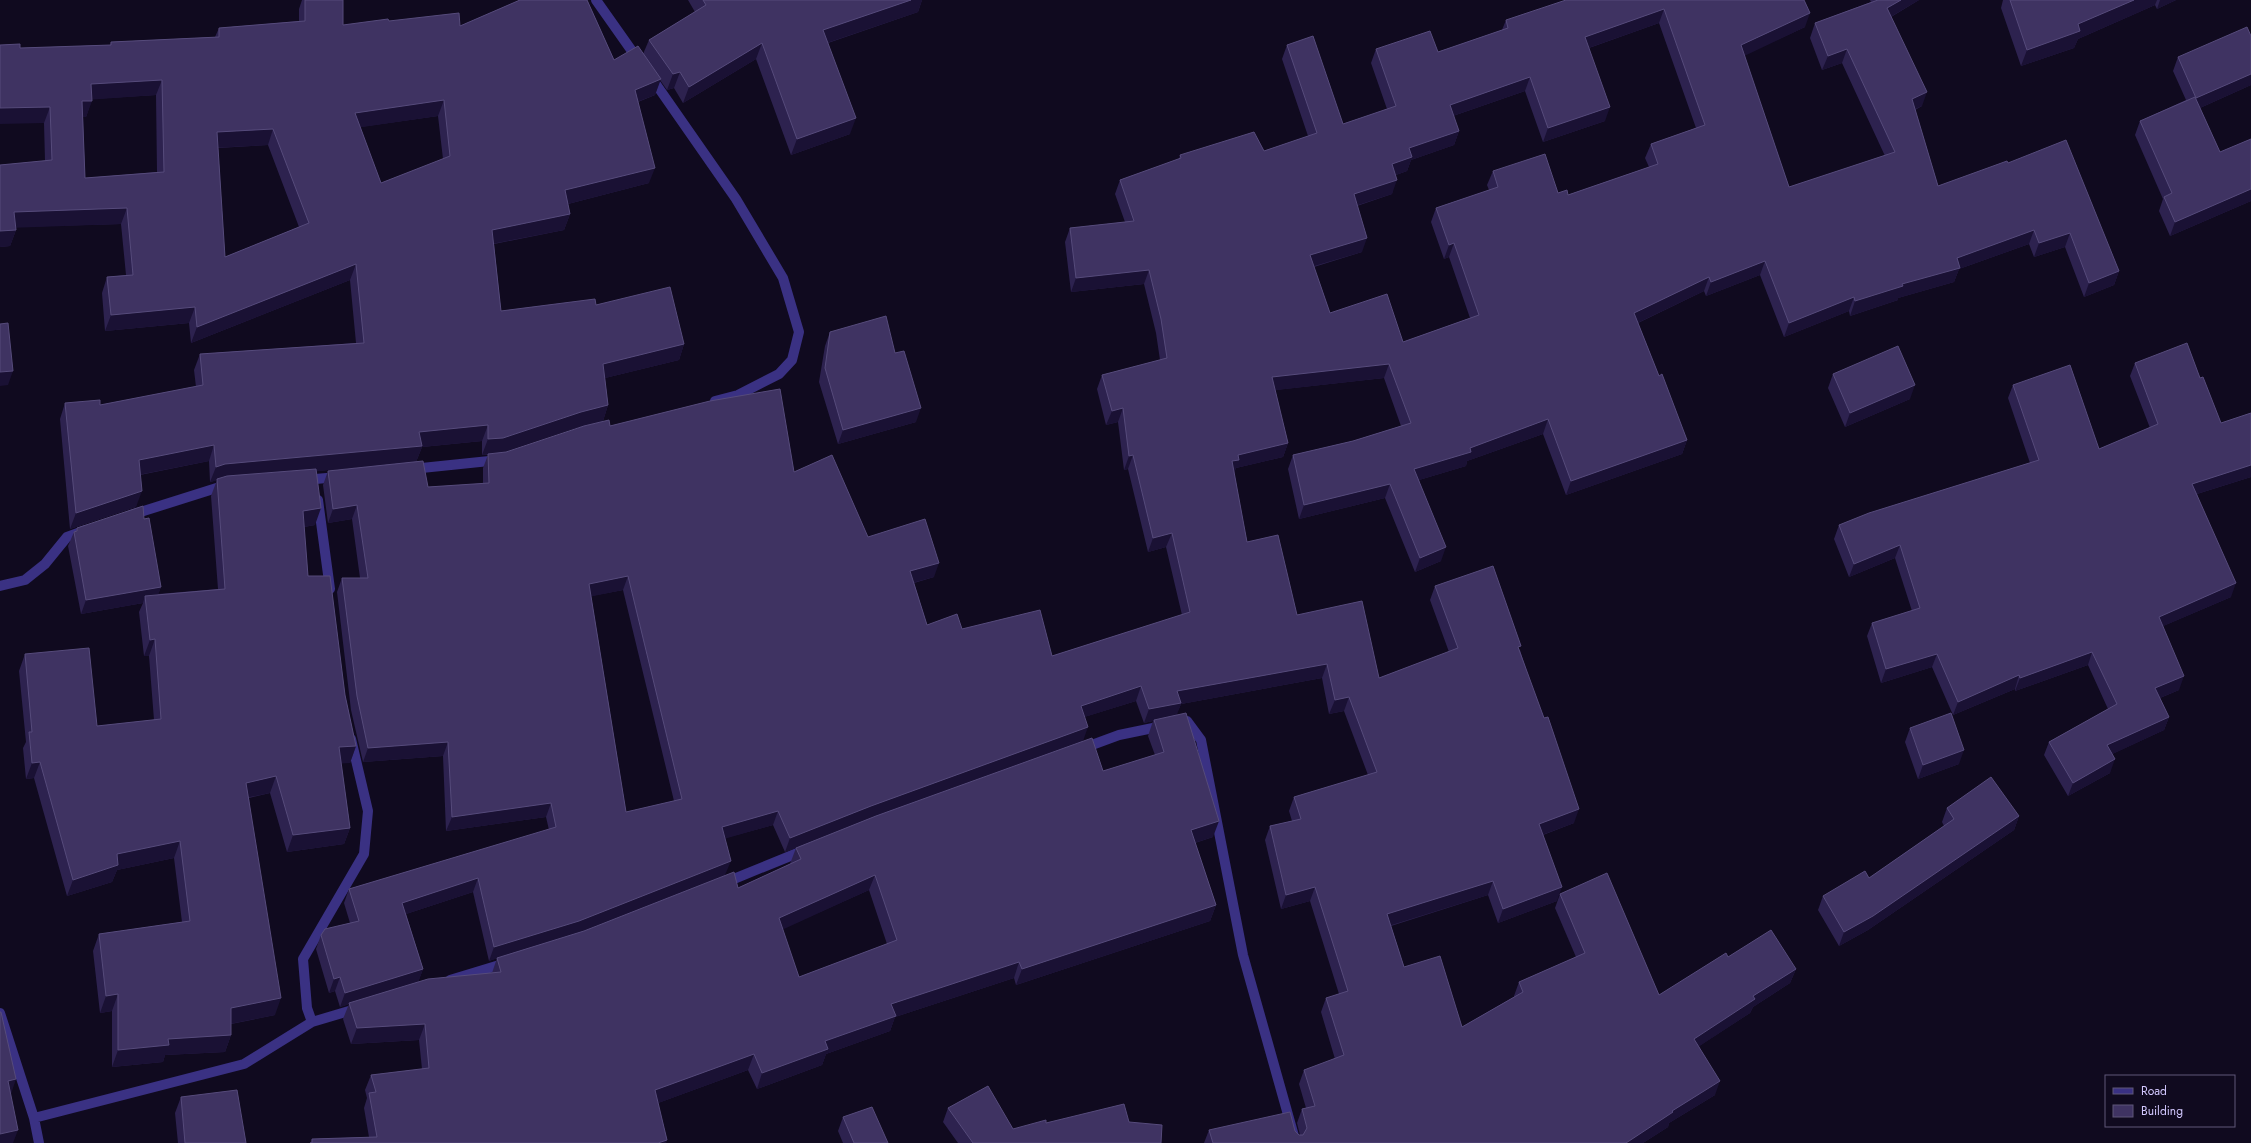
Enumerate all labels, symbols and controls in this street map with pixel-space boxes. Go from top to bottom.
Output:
legend [2105,1075,2235,1127]
text: Road [2141,1082,2167,1100]
text: Building [2141,1102,2183,1120]

